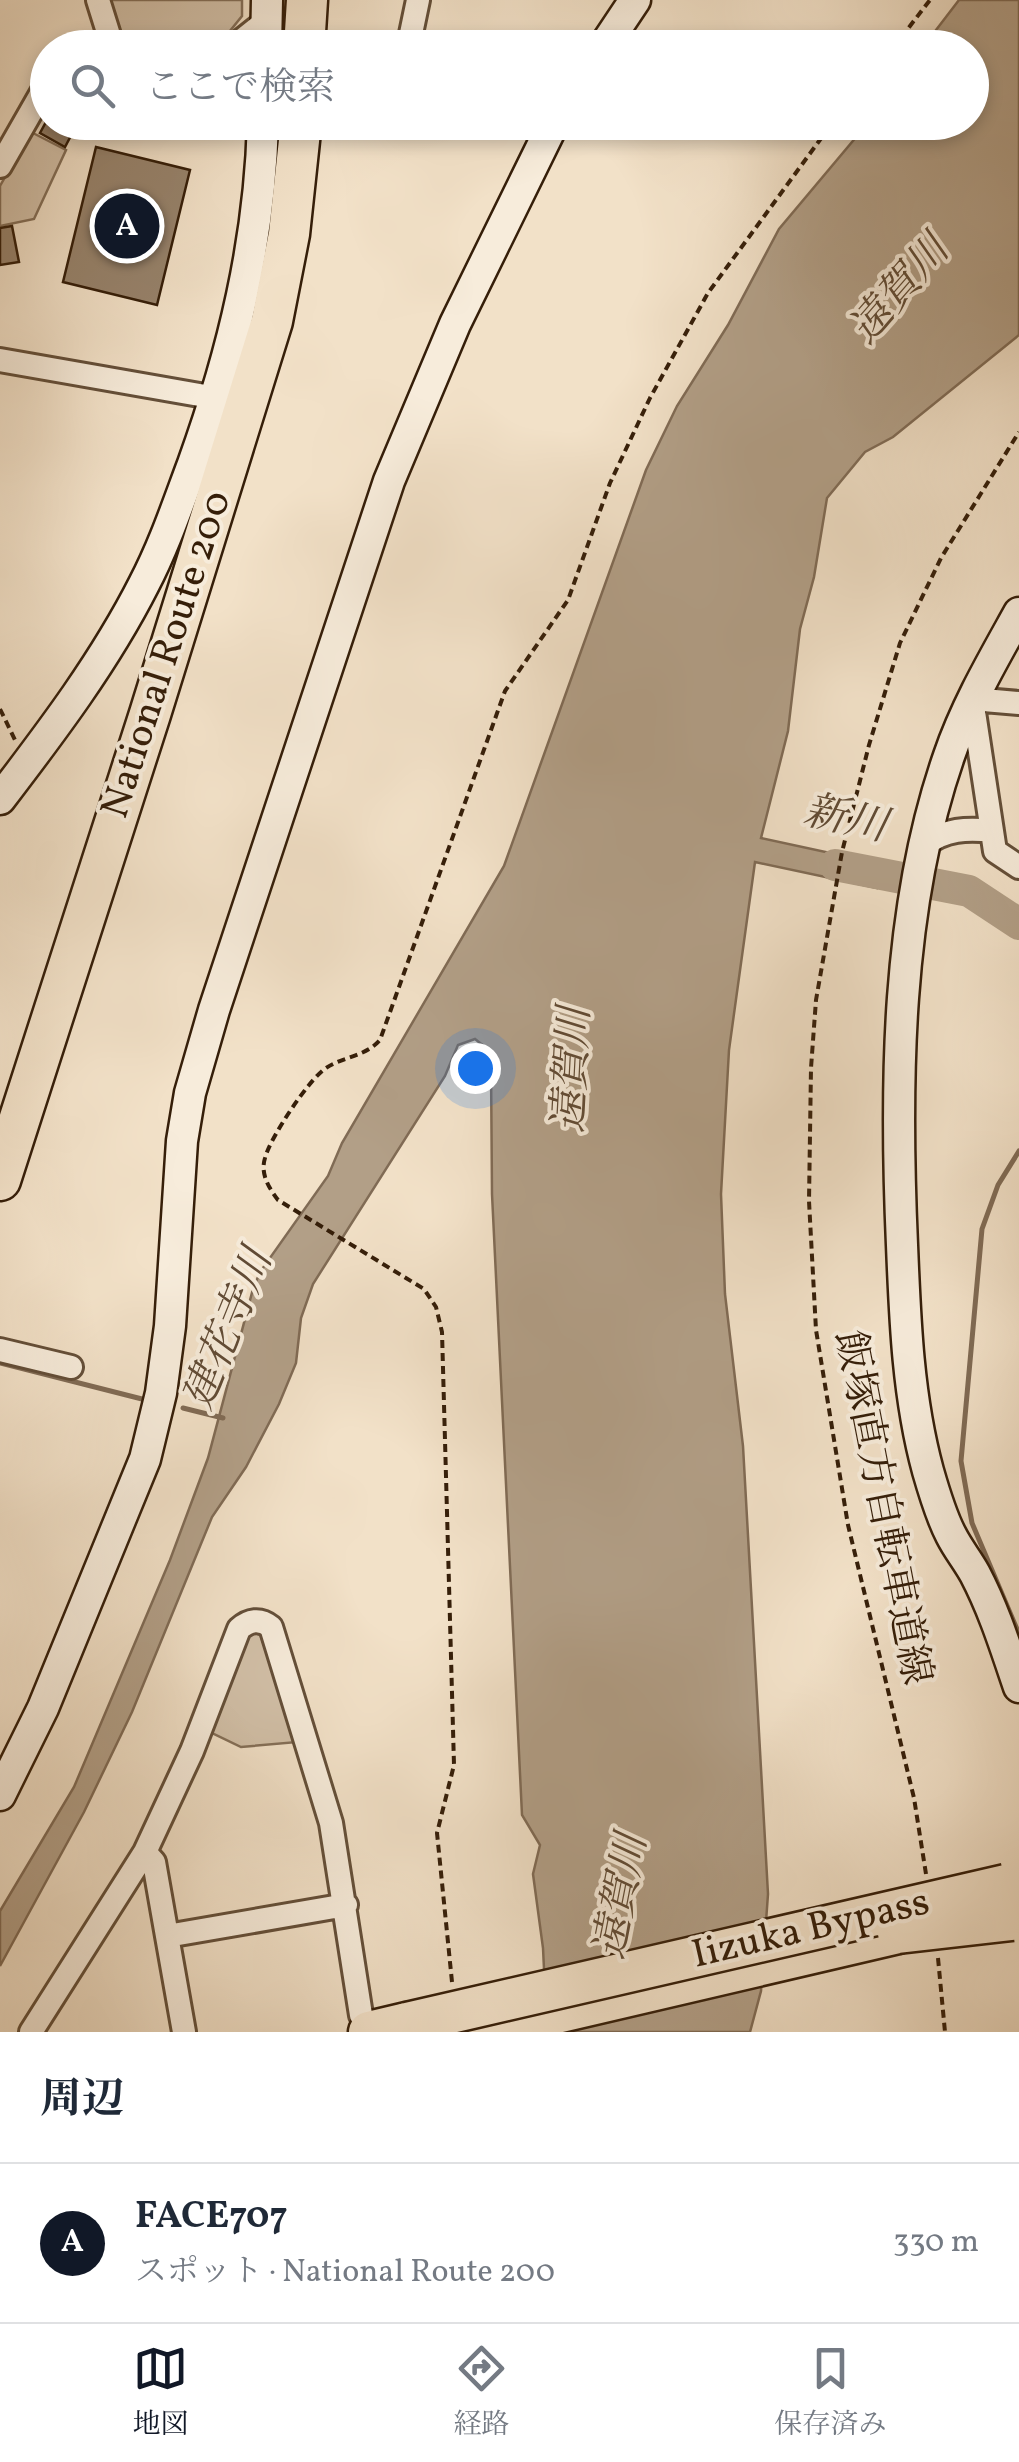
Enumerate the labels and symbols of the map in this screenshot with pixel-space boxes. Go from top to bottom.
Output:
pin: A [94,188,160,264]
water label: 遠賀川 [837,221,967,358]
street label: National Route 200 [89,484,247,826]
water label: 新川 [798,783,896,859]
water label: 遠賀川 [541,1002,607,1134]
your location [450,1043,501,1094]
water label: 建花寺川 [171,1237,290,1419]
street label: 飯塚直方自転車道線 [819,1326,943,1690]
water label: 遠賀川 [582,1826,665,1964]
street label: Iizuka Bypass [687,1875,935,1985]

